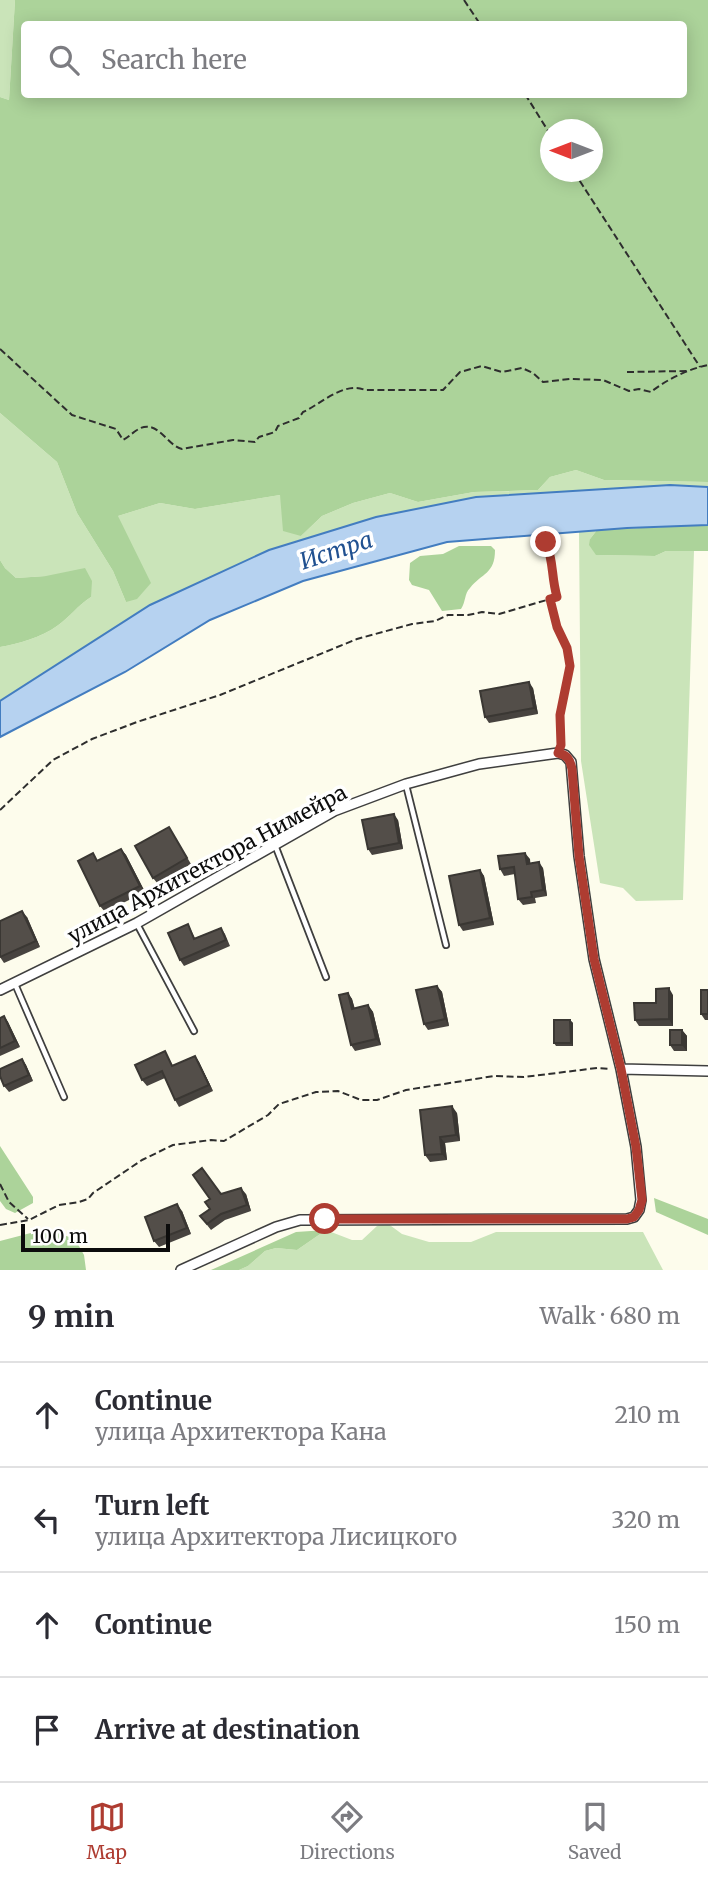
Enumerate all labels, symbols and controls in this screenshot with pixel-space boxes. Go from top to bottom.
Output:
search box [21,21,687,98]
icon: search [45,41,83,79]
text: Search here [101,43,247,76]
north arrow [540,119,603,182]
water label: Истра [296,525,376,575]
route end [530,526,561,557]
street label: улица Архитектора Нимейра [63,779,351,949]
route start [309,1203,340,1234]
scale bar [21,1221,170,1253]
text: 100 m [32,1224,88,1248]
text: 9 min [28,1297,114,1335]
text: Walk · 680 m [540,1301,680,1330]
text: Continue [95,1384,212,1417]
icon: ahead [28,1396,66,1434]
text: 210 m [615,1400,680,1429]
text: улица Архитектора Кана [95,1417,387,1446]
text: Turn left [95,1489,209,1522]
icon: left [28,1501,66,1539]
text: 320 m [611,1505,680,1534]
text: улица Архитектора Лисицкого [95,1522,457,1551]
icon: ahead [28,1606,66,1644]
text: Continue [95,1608,212,1641]
text: 150 m [614,1610,680,1639]
icon: arrive [28,1711,66,1749]
text: Arrive at destination [95,1713,360,1746]
tab: Map [86,1798,127,1864]
tab: Directions [300,1798,395,1864]
tab: Saved [568,1798,622,1864]

